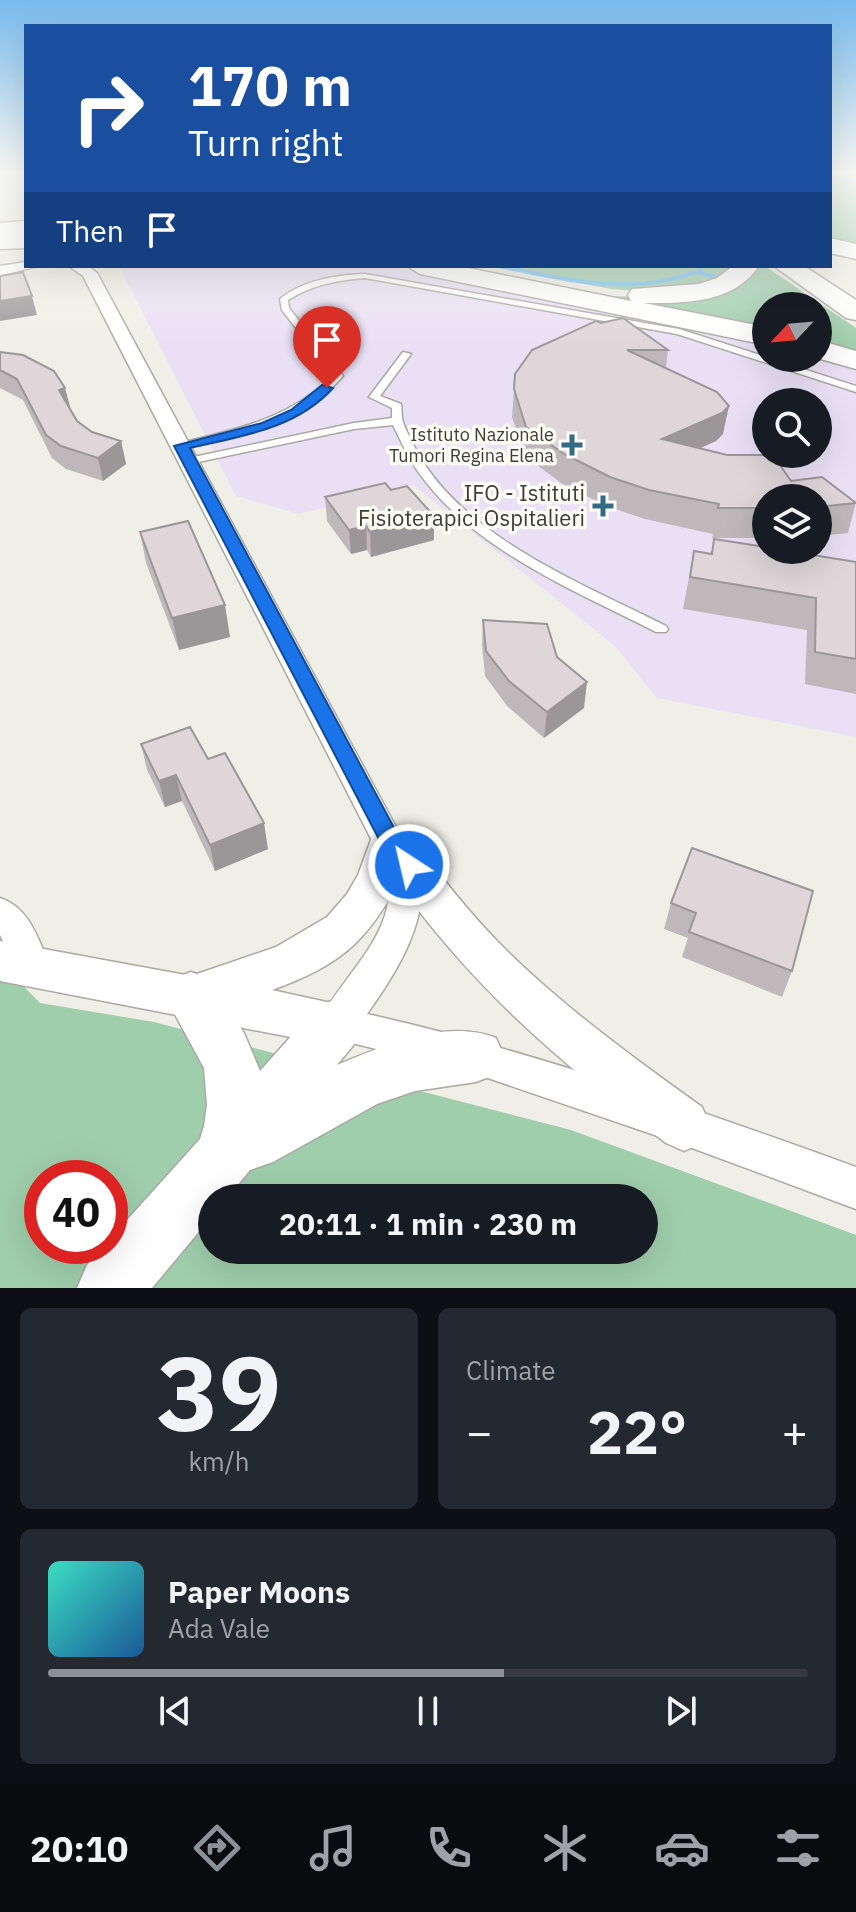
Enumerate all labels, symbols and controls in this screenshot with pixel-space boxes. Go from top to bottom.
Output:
text: 170 m [188,49,352,121]
icon: right [56,56,160,160]
text: Turn right [188,119,344,166]
icon: arrive [140,208,184,252]
text: Then [56,211,124,250]
north arrow [752,292,832,372]
map controls [752,292,832,564]
pin [293,306,361,388]
icon: arrive [305,318,349,362]
button: search [752,388,832,468]
place label: Istituto Nazionale Tumori Regina Elena [389,423,554,467]
marker: Istituto Nazionale Tumori Regina Elena [561,434,583,456]
place label: IFO - Istituti Fisioterapici Ospitalieri [358,478,585,532]
button: layers [752,484,832,564]
marker: IFO - Istituti Fisioterapici Ospitalieri [592,495,614,517]
position arrow [367,823,451,907]
speed limit sign: 40 [24,1160,128,1264]
text: 20:11 · 1 min · 230 m [279,1204,577,1243]
text: 39 [157,1324,281,1460]
text: Climate [466,1353,556,1387]
text: 22° [587,1392,687,1471]
text: − [466,1403,492,1460]
text: + [782,1403,808,1460]
text: km/h [188,1444,250,1478]
text: Paper Moons [168,1572,350,1611]
text: Ada Vale [168,1611,270,1645]
icon: previous [153,1689,197,1733]
icon: pause [406,1689,450,1733]
icon: next [659,1689,703,1733]
icon: directions [189,1820,245,1876]
icon: music [305,1820,361,1876]
icon: phone [421,1820,477,1876]
icon: climate [537,1820,593,1876]
icon: car [654,1820,710,1876]
icon: filters [770,1820,826,1876]
text: 20:10 [30,1825,128,1872]

